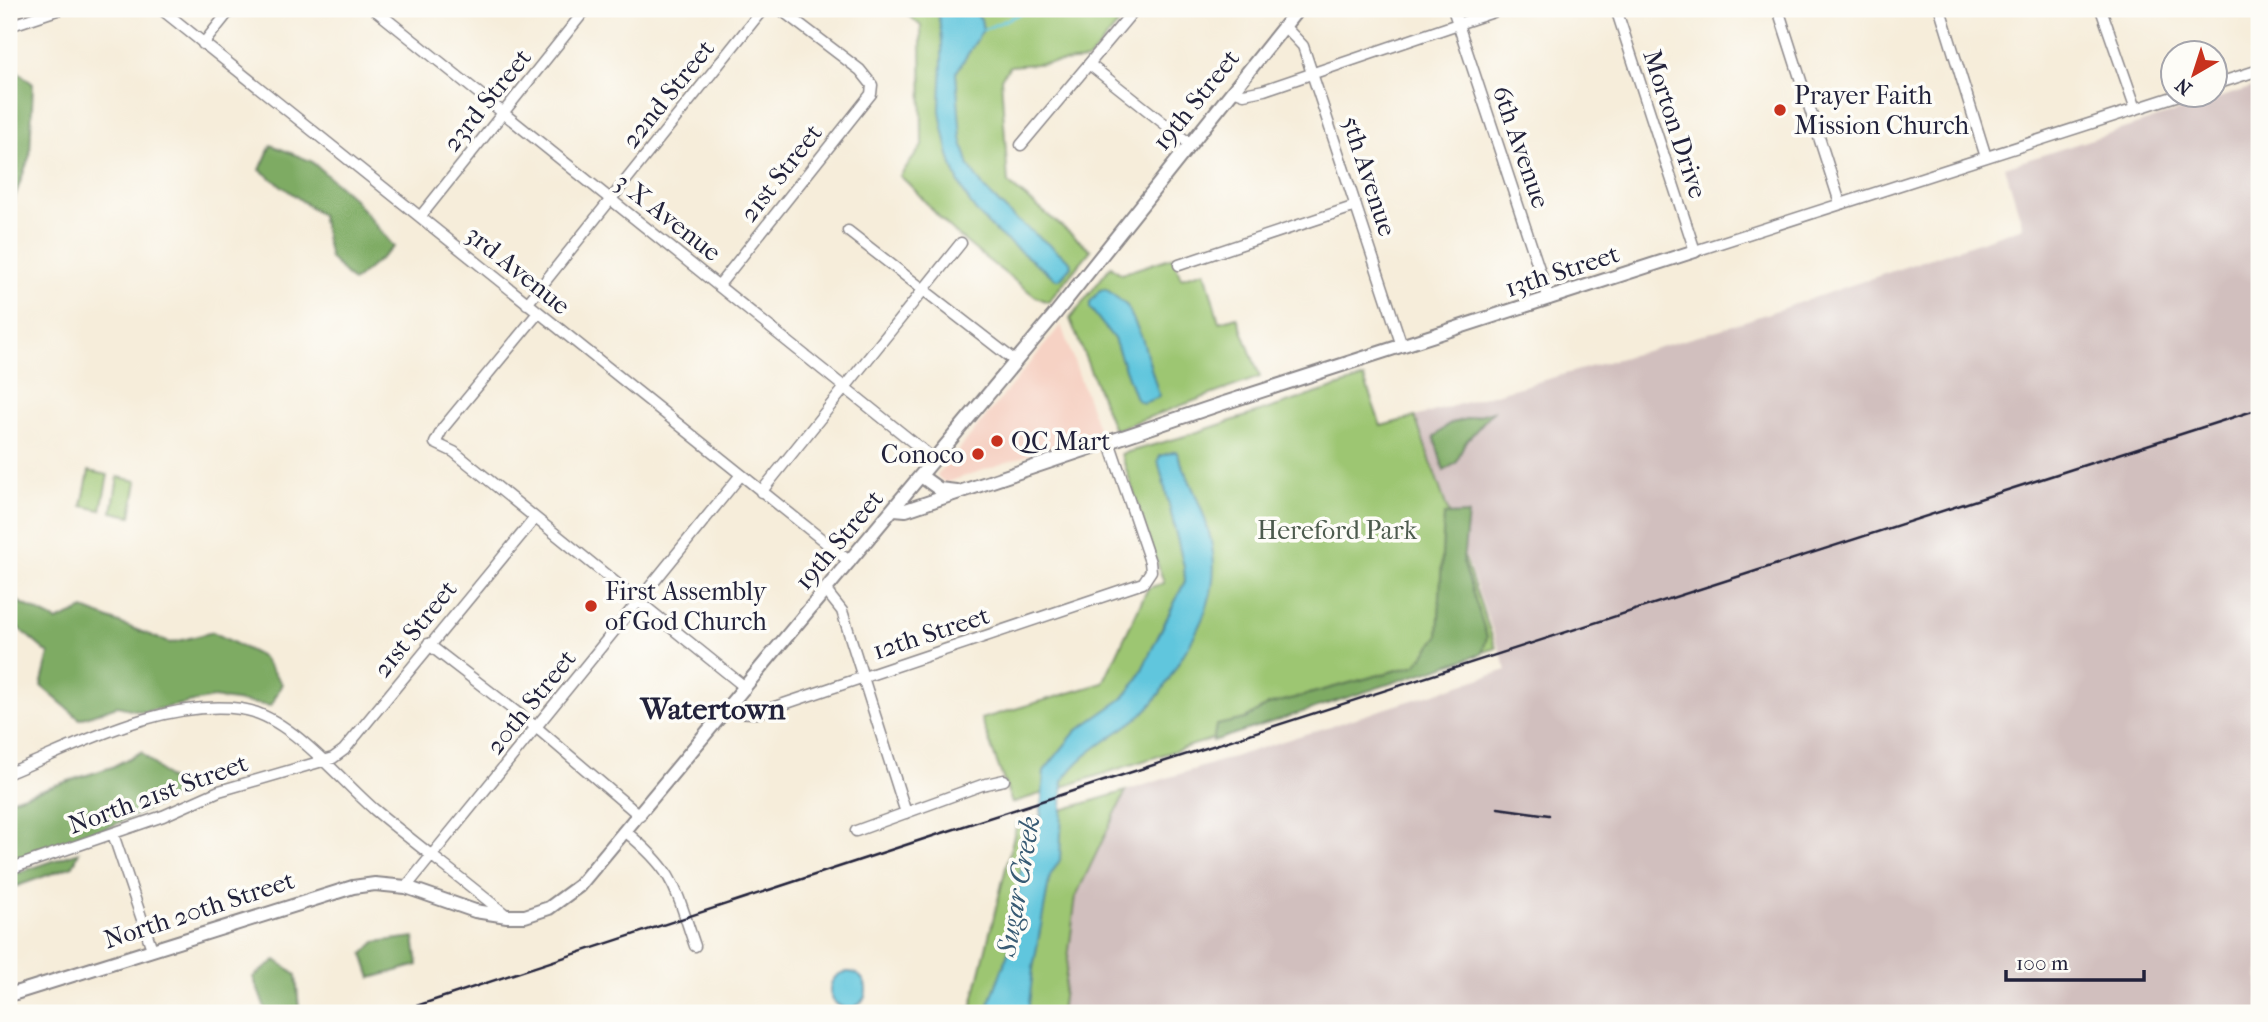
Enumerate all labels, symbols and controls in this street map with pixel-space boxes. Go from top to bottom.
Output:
street label: 22nd Street [615,33,721,154]
north arrow [2160,38,2230,108]
street label: 23rd Street [436,42,538,158]
street label: 19th Street [1146,43,1247,157]
street label: Morton Drive [1636,46,1714,202]
text: N [2171,73,2196,100]
place label: Prayer Faith Mission Church [1794,80,1970,141]
street label: 6th Avenue [1486,82,1556,212]
marker: Prayer Faith Mission Church [1772,102,1788,118]
street label: 5th Avenue [1335,112,1403,240]
street label: 21st Street [733,117,829,228]
street label: 3 X Avenue [609,166,727,268]
street label: 3rd Avenue [460,219,576,321]
street label: 13th Street [1501,238,1624,304]
place label: QC Mart [1011,426,1111,457]
marker: QC Mart [989,433,1005,449]
place label: Conoco [881,439,964,470]
marker: Conoco [970,446,986,462]
street label: 19th Street [788,483,890,596]
park label: Hereford Park [1257,515,1418,546]
street label: 21st Street [367,574,464,684]
place label: First Assembly of God Church [605,576,768,637]
marker: First Assembly of God Church [583,598,599,614]
street label: 12th Street [869,599,994,666]
street label: 20th Street [479,643,583,761]
district label: Watertown [639,692,786,727]
street label: North 21st Street [64,747,253,841]
water label: Sugar Creek [989,813,1047,960]
street label: North 20th Street [100,864,299,955]
scale bar [2006,938,2144,982]
text: 100 m [2016,951,2069,975]

